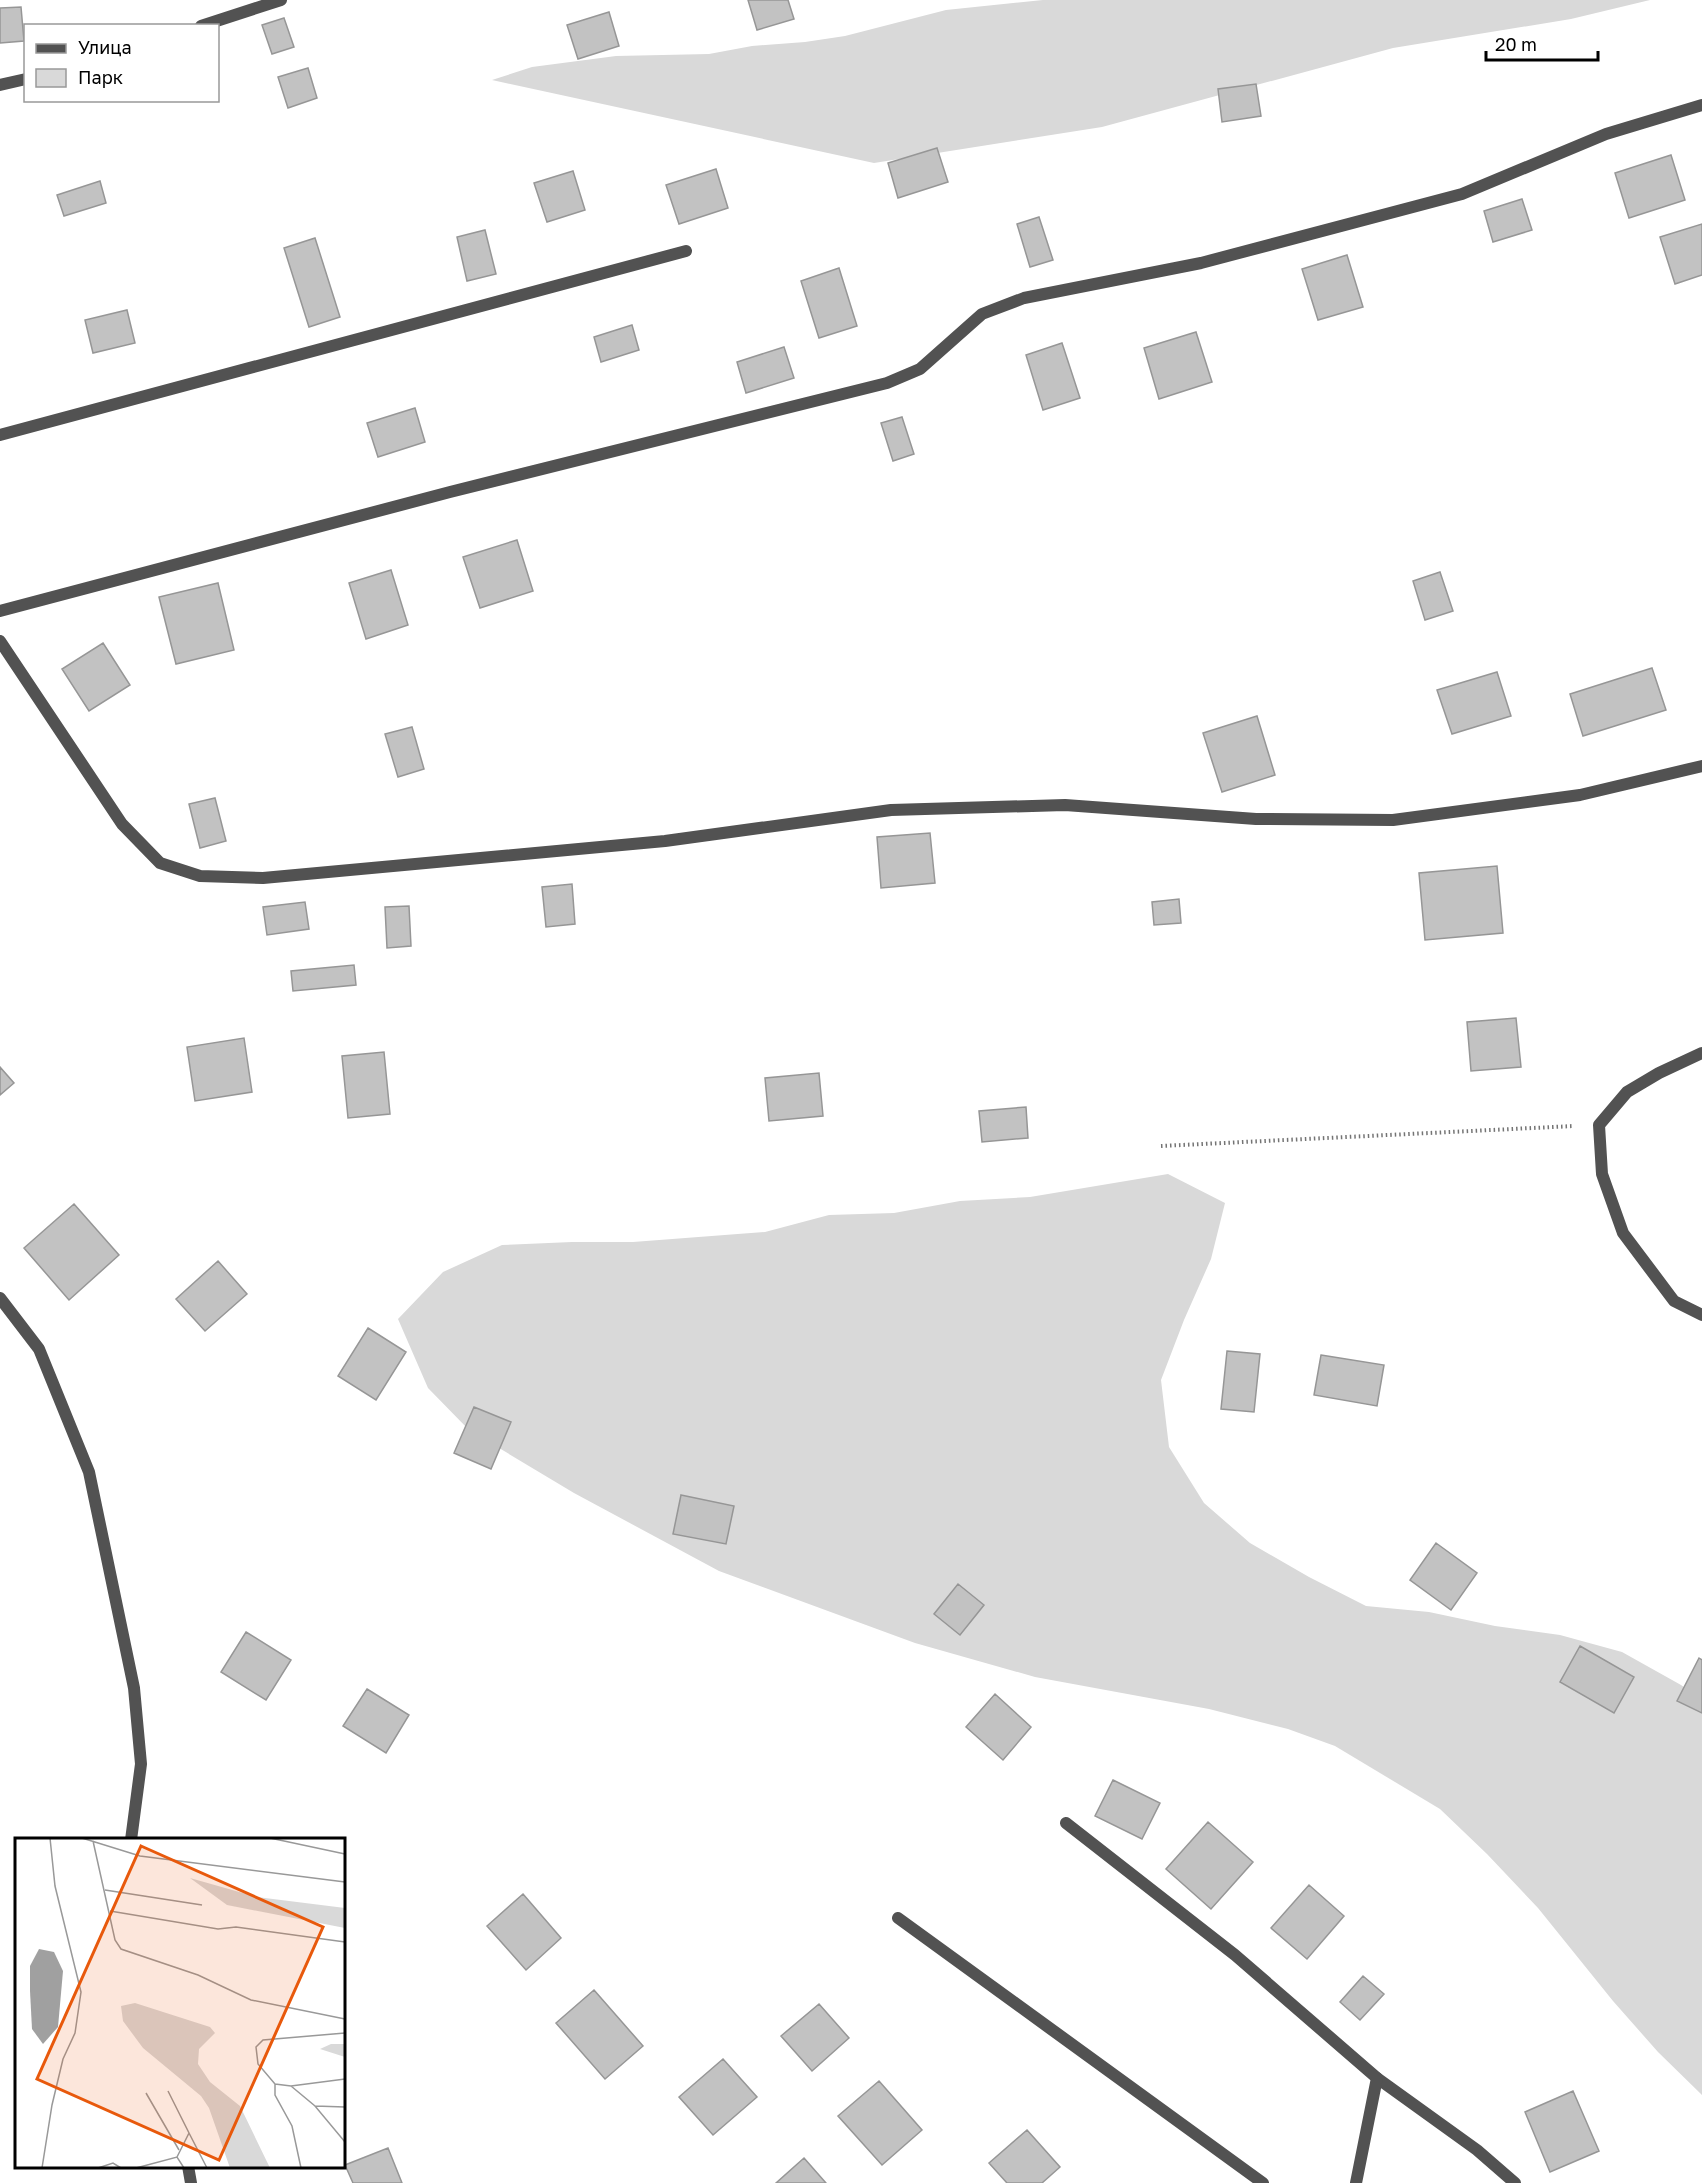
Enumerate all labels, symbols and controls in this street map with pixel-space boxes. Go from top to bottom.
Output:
legend [24,24,219,102]
scale bar [1486,24,1598,62]
text: 20 m [1495,33,1537,55]
text: Улица [78,36,132,58]
text: Парк [78,66,123,88]
inset map [15,1838,345,2168]

